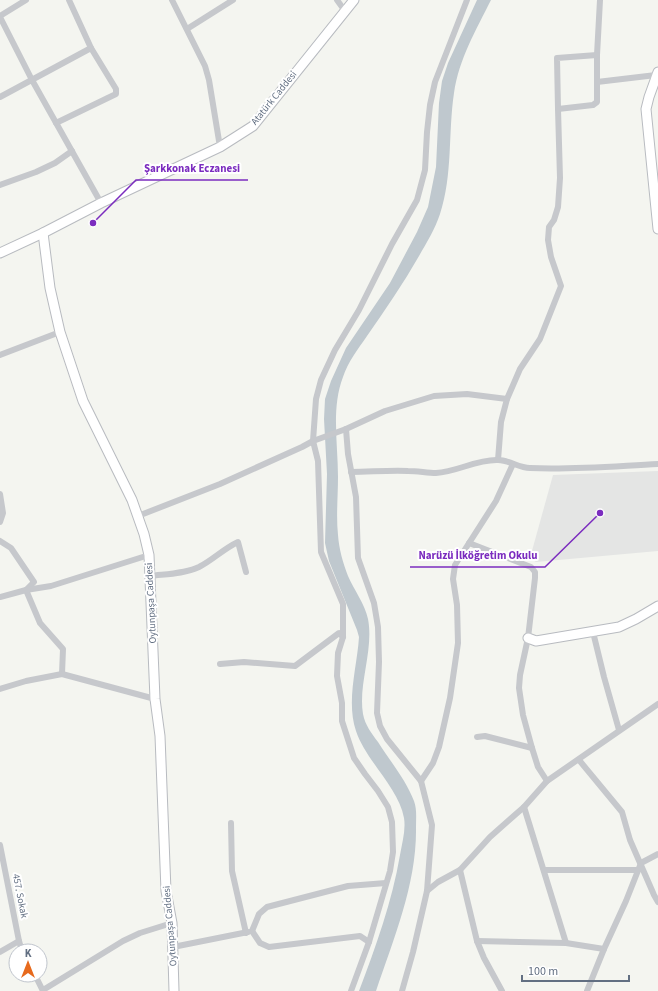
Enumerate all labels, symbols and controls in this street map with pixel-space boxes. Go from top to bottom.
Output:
street label: Atatürk Caddesi [248,68,300,128]
callout: Şarkkonak Eczanesi [136,157,248,180]
text: Şarkkonak Eczanesi [144,161,240,176]
callout: Narüzü İlköğretim Okulu [410,544,545,567]
text: Narüzü İlköğretim Okulu [418,548,538,563]
street label: Oytunpaşa Caddesi [142,562,160,644]
street label: 457. Sokak [9,873,31,919]
street label: Oytunpaşa Caddesi [160,885,180,967]
north arrow [8,943,48,983]
text: K [25,946,32,961]
scale bar [522,957,629,983]
text: 100 m [528,963,558,980]

